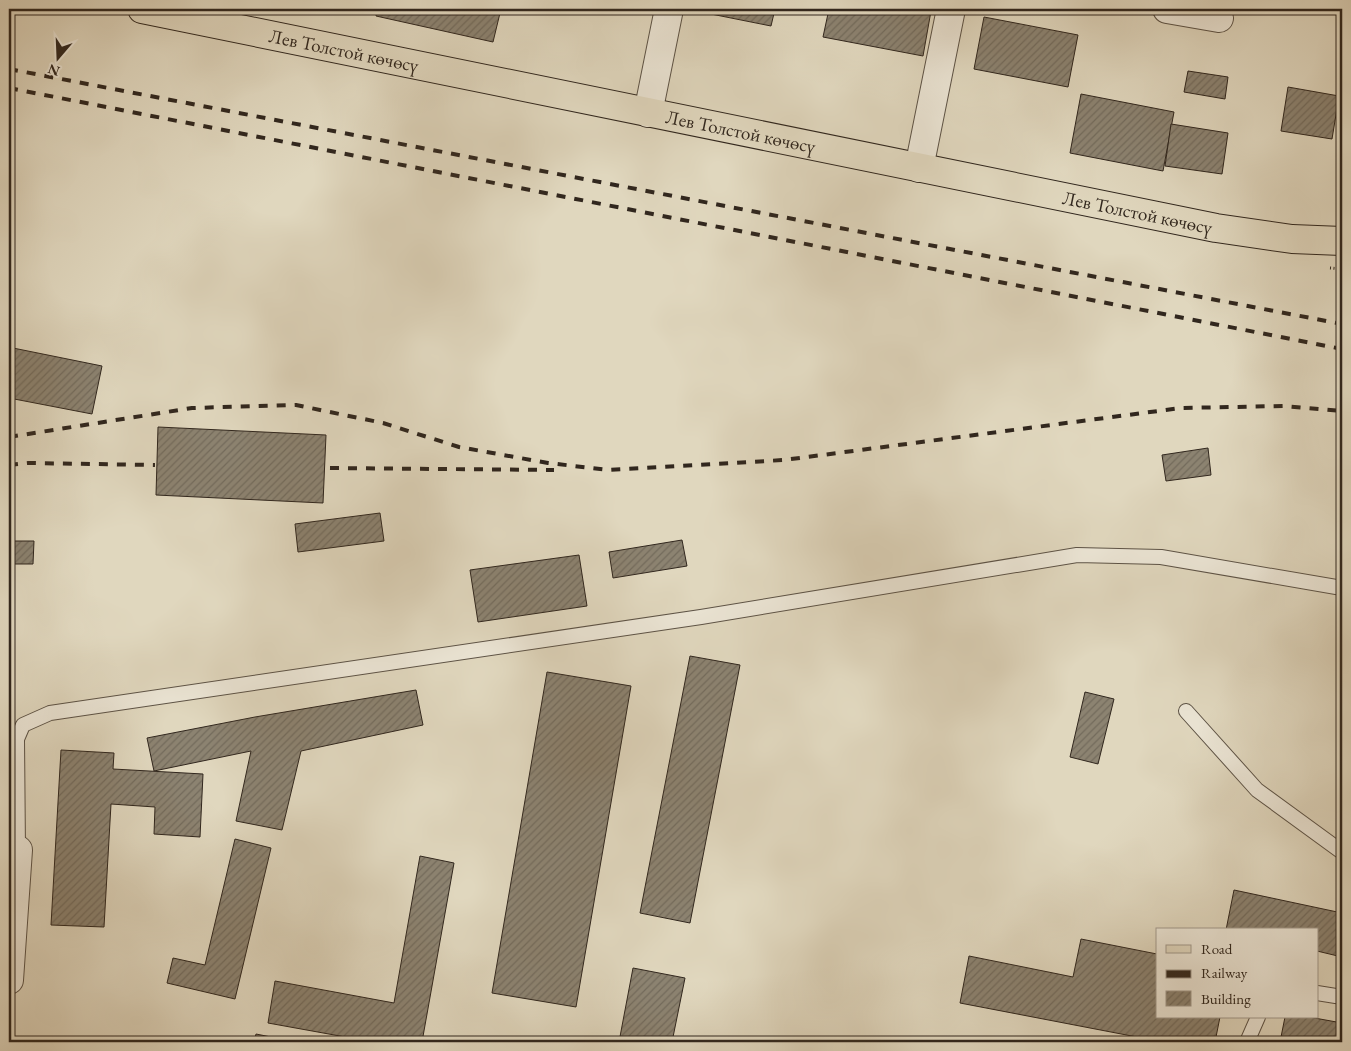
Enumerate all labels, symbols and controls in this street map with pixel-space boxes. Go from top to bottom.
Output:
street label: Лев Толстой көчөсү [267,23,422,78]
north arrow [32,32,82,82]
text: N [45,60,62,81]
street label: Лев Толстой көчөсү [664,104,818,159]
street label: Лев Толстой көчөсү [1060,185,1215,240]
legend [1156,928,1318,1018]
text: Road [1201,939,1233,958]
text: Railway [1201,963,1248,982]
text: Building [1201,989,1251,1008]

